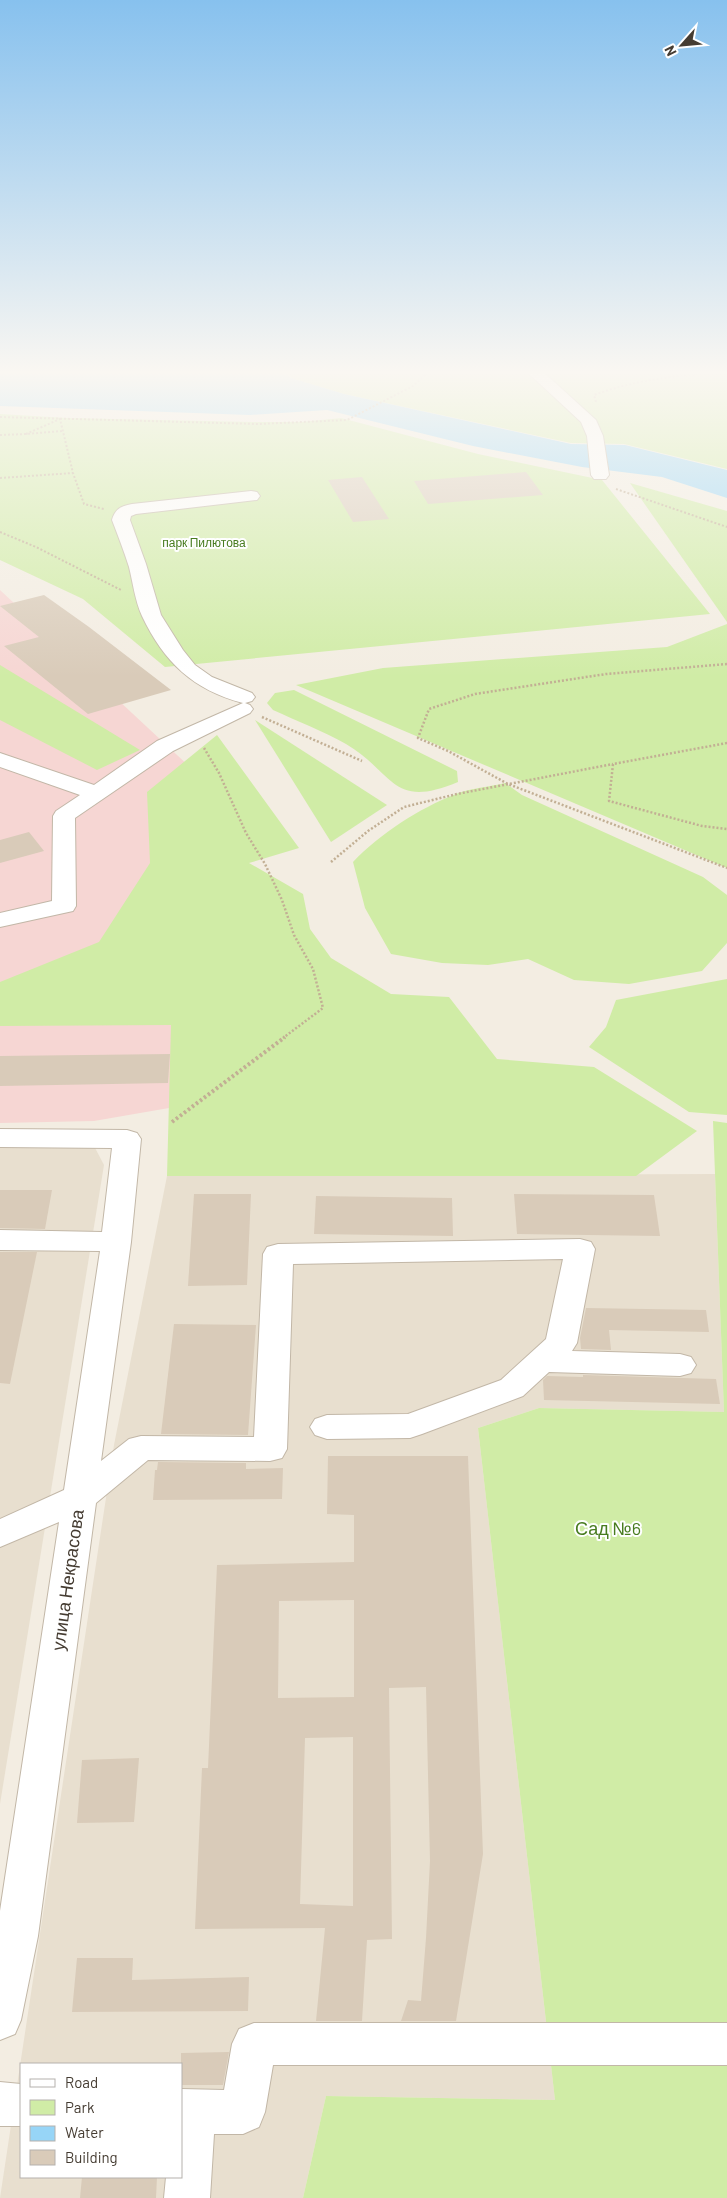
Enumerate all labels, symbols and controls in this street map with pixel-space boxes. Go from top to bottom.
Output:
north arrow [657,20,707,70]
text: N [660,43,680,59]
park label: парк Пилютова [162,535,246,550]
street label: улица Некрасова [46,1507,88,1652]
park label: Сад №6 [575,1517,641,1539]
legend [20,2063,182,2178]
text: Road [65,2073,98,2091]
text: Park [65,2098,95,2116]
text: Water [65,2123,104,2141]
text: Building [65,2148,118,2166]

